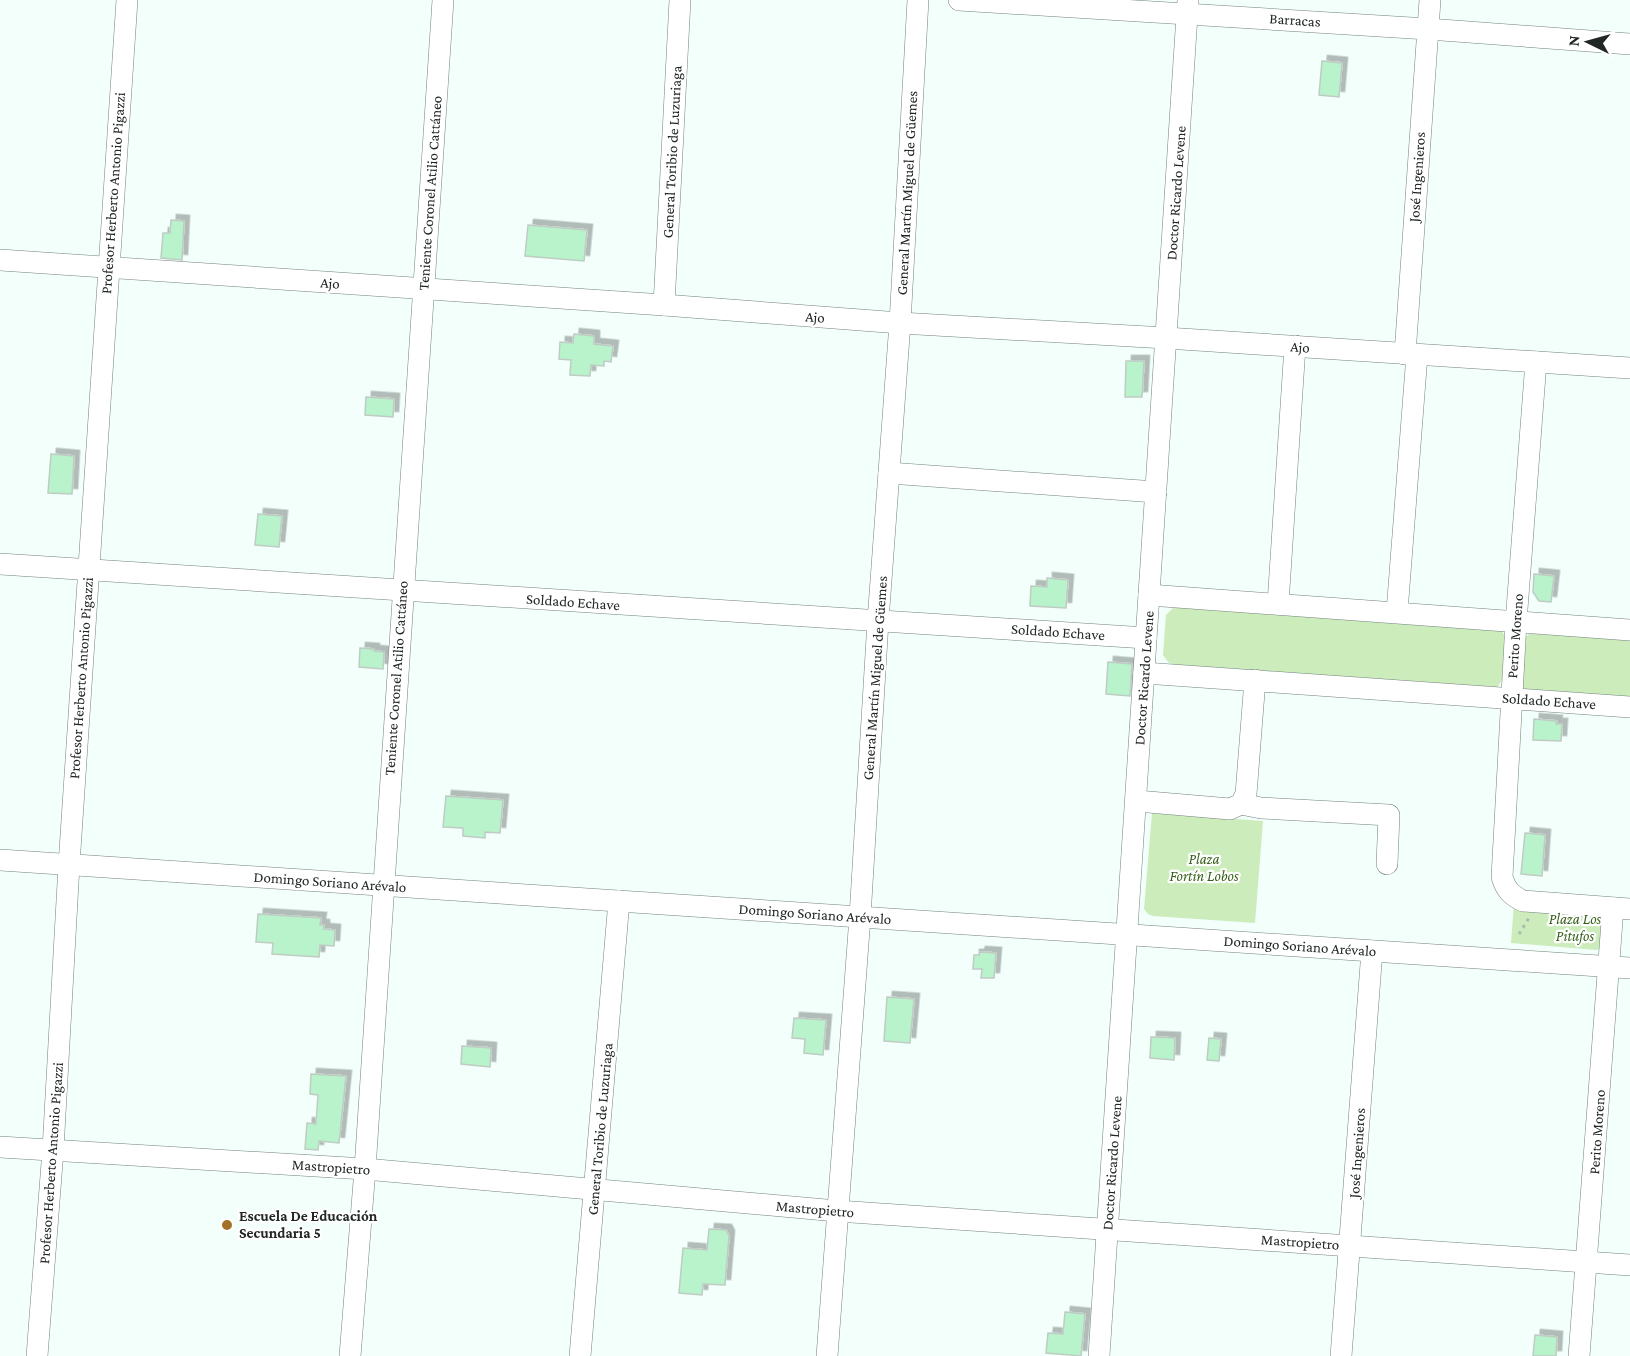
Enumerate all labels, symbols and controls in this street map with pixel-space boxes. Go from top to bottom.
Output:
street label: Barracas [1269,10,1321,30]
north arrow [1558,12,1618,72]
text: N [1565,34,1583,47]
street label: General Toribio de Luzuriaga [659,65,686,239]
street label: General Martín Miguel de Güemes [894,90,921,296]
street label: Profesor Herberto Antonio Pigazzi [98,92,129,294]
street label: Teniente Coronel Atilio Cattáneo [415,95,445,291]
street label: Doctor Ricardo Levene [1163,125,1189,261]
street label: José Ingenieros [1406,131,1429,225]
street label: Ajo [320,274,340,293]
street label: Ajo [805,308,825,327]
street label: Ajo [1290,338,1310,357]
street label: General Martín Miguel de Güemes [860,575,891,781]
street label: Profesor Herberto Antonio Pigazzi [66,577,97,779]
street label: Teniente Coronel Atilio Cattáneo [381,580,411,776]
street label: Soldado Echave [526,591,621,613]
street label: Perito Moreno [1504,593,1526,679]
street label: Doctor Ricardo Levene [1131,610,1157,746]
street label: Soldado Echave [1011,621,1106,643]
street label: Soldado Echave [1502,690,1597,712]
park label: Plaza Fortín Lobos [1169,851,1239,884]
street label: Domingo Soriano Arévalo [253,869,407,896]
street label: Domingo Soriano Arévalo [738,901,892,928]
park label: Plaza Los Pitufos [1549,911,1602,945]
street label: Domingo Soriano Arévalo [1223,933,1377,960]
street label: General Toribio de Luzuriaga [584,1042,617,1216]
street label: Profesor Herberto Antonio Pigazzi [36,1062,67,1264]
street label: Perito Moreno [1586,1089,1608,1175]
street label: Doctor Ricardo Levene [1099,1095,1125,1231]
street label: José Ingenieros [1346,1107,1369,1201]
street label: Mastropietro [291,1156,371,1179]
street label: Mastropietro [775,1198,855,1221]
place label: Escuela De Educación Secundaria 5 [239,1208,378,1241]
marker: Escuela De Educación Secundaria 5 [220,1218,234,1232]
street label: Mastropietro [1260,1231,1340,1254]

